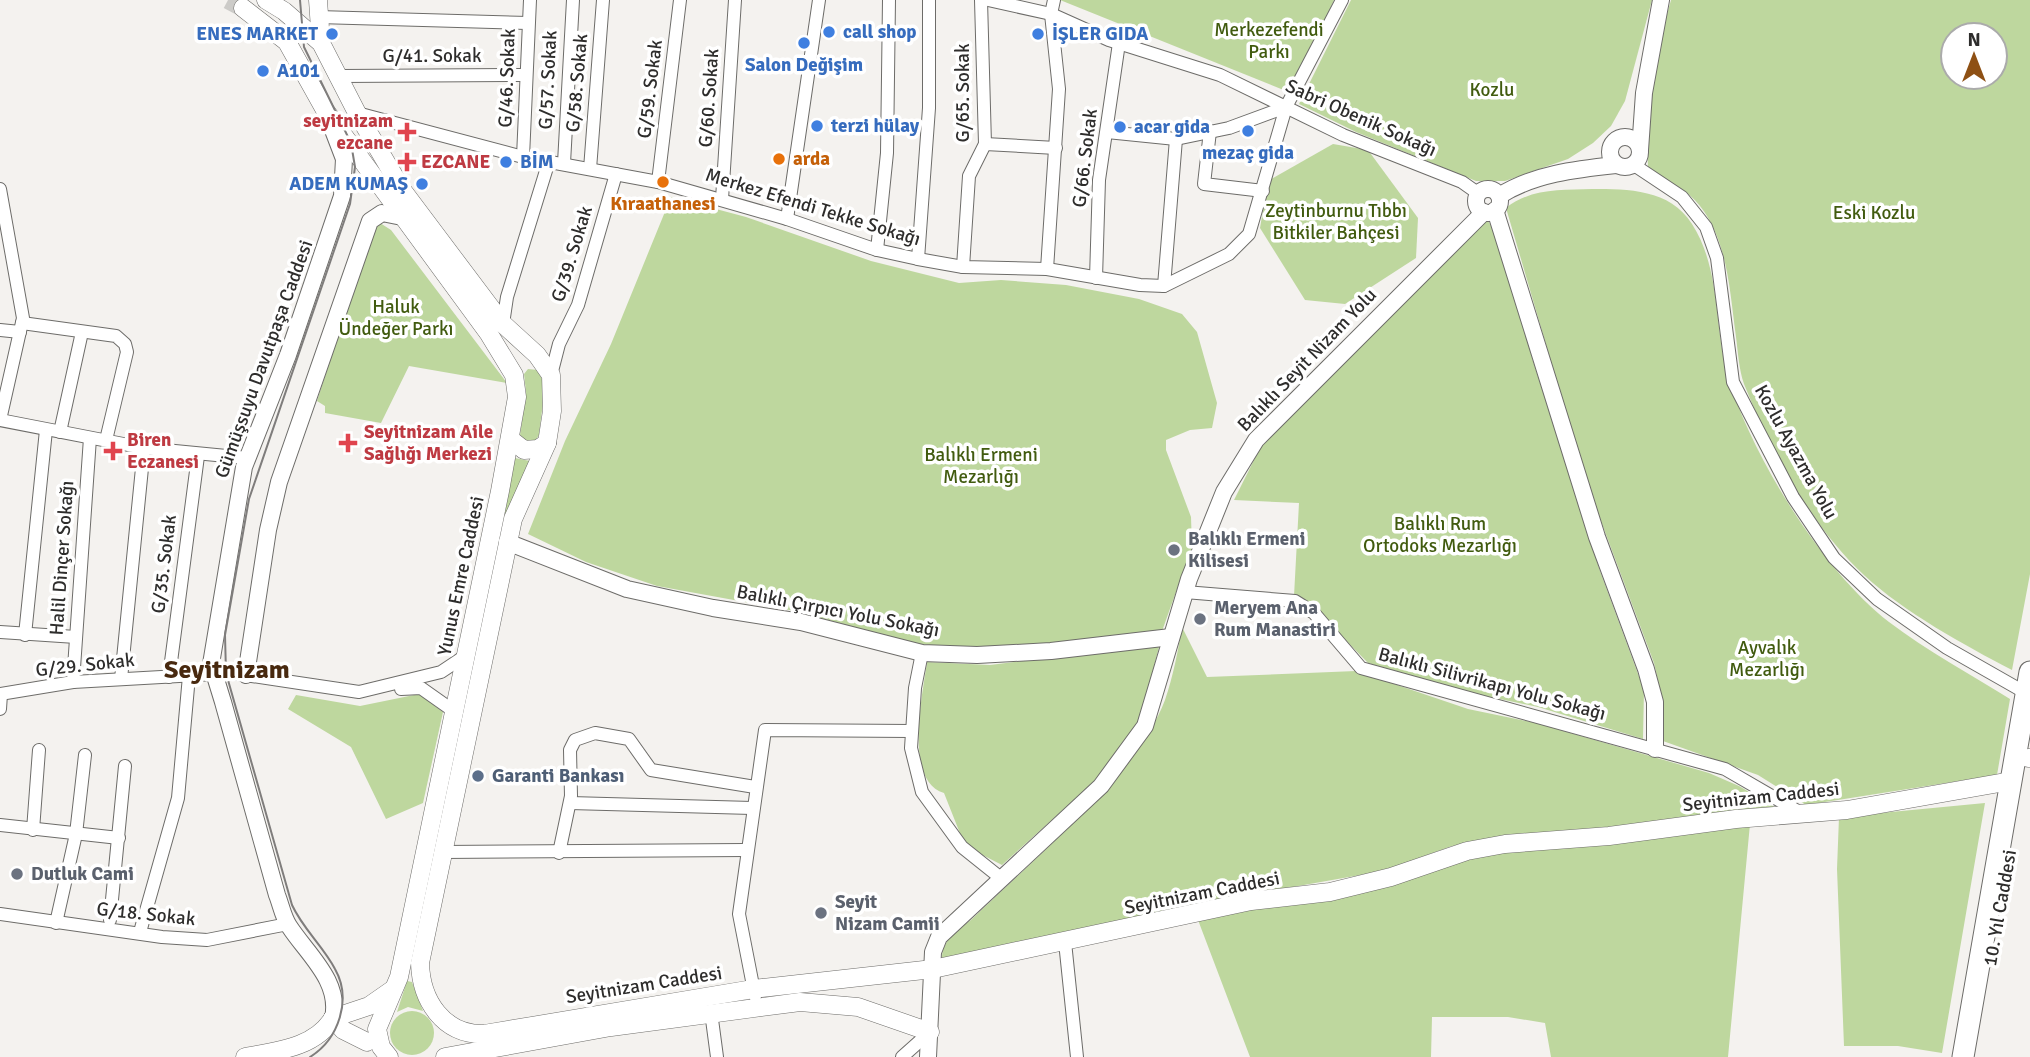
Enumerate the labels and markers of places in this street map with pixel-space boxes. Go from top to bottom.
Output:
place label: call shop [843,20,917,44]
place label: ENES MARKET [196,22,318,46]
place label: İŞLER GIDA [1052,22,1148,46]
marker: call shop [821,24,837,40]
marker: ENES MARKET [324,26,340,42]
marker: İŞLER GIDA [1030,26,1046,42]
marker: Salon Değişim [796,35,812,51]
place label: Salon Değişim [745,53,863,77]
place label: A101 [277,59,320,83]
marker: A101 [255,63,271,79]
place label: seyitnizam ezcane [303,109,393,155]
place label: terzi hülay [830,114,920,138]
place label: acar gida [1134,115,1210,139]
marker: terzi hülay [809,118,825,134]
marker: acar gida [1112,119,1128,135]
marker: mezaç gida [1240,123,1256,139]
marker: seyitnizam ezcane [399,124,415,140]
place label: mezaç gida [1202,141,1294,165]
place label: arda [793,147,830,171]
place label: EZCANE [421,150,491,174]
place label: BİM [520,150,554,174]
marker: arda [771,151,787,167]
marker: EZCANE [399,154,415,170]
marker: BİM [498,154,514,170]
place label: ADEM KUMAŞ [289,172,408,196]
marker: Kıraathanesi [655,174,671,190]
marker: ADEM KUMAŞ [414,176,430,192]
place label: Kıraathanesi [610,192,716,216]
place label: Seyitnizam Aile Sağlığı Merkezi [364,420,493,466]
place label: Biren Eczanesi [127,428,199,474]
marker: Seyitnizam Aile Sağlığı Merkezi [338,433,358,453]
marker: Biren Eczanesi [105,443,121,459]
place label: Balıklı Ermeni Kilisesi [1188,527,1305,573]
marker: Balıklı Ermeni Kilisesi [1166,542,1182,558]
place label: Meryem Ana Rum Manastiri [1214,596,1336,642]
marker: Meryem Ana Rum Manastiri [1192,611,1208,627]
place label: Garanti Bankası [492,764,624,788]
marker: Garanti Bankası [470,768,486,784]
place label: Dutluk Cami [31,862,134,886]
marker: Dutluk Cami [9,866,25,882]
place label: Seyit Nizam Camii [835,890,940,936]
marker: Seyit Nizam Camii [813,905,829,921]

